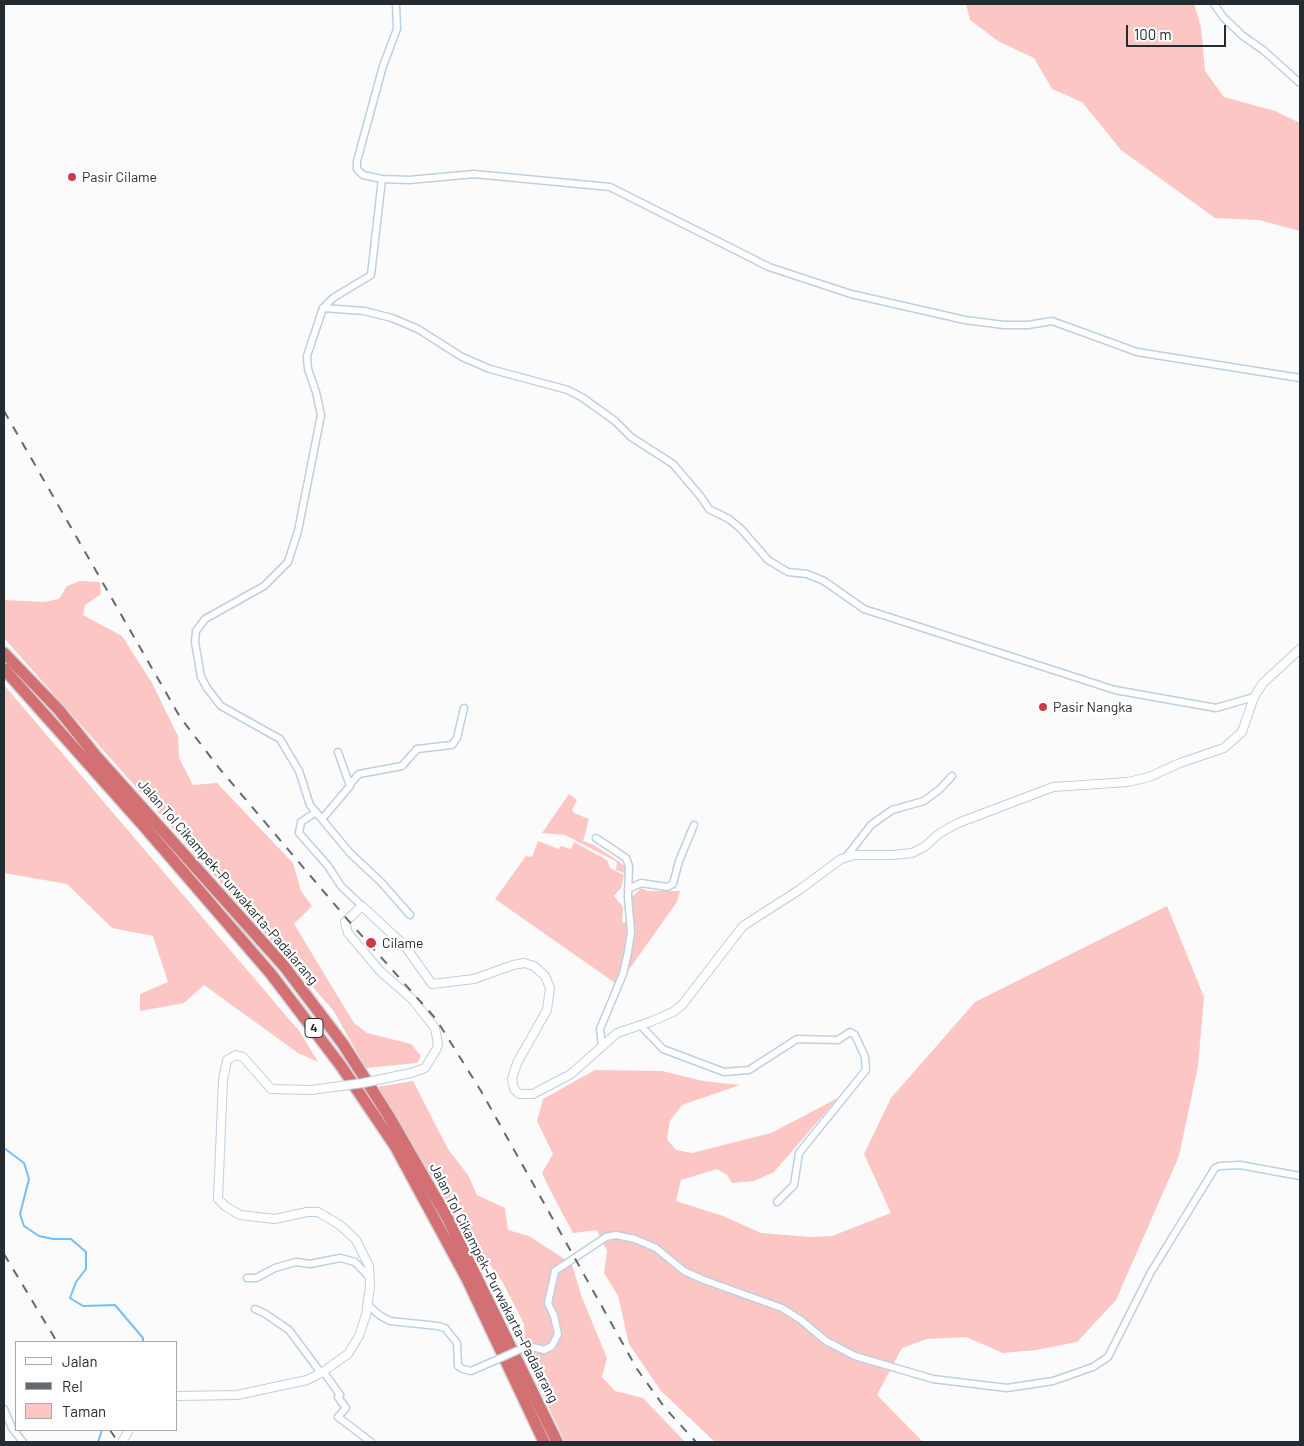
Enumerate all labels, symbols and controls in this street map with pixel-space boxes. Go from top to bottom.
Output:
scale bar [1129,15,1229,47]
text: 100 m [1134,25,1172,43]
place label: Pasir Cilame [82,169,157,185]
marker: Pasir Cilame [66,171,78,183]
place label: Pasir Nangka [1053,699,1132,715]
marker: Pasir Nangka [1037,701,1049,713]
street label: Jalan Tol Cikampek–Purwakarta–Padalarang [134,776,322,988]
place label: Cilame [382,935,423,951]
marker: Cilame [364,936,378,950]
road number: 4 [305,1018,323,1038]
street label: Jalan Tol Cikampek–Purwakarta–Padalarang [426,1160,562,1406]
legend [15,1341,178,1431]
text: Jalan [62,1352,98,1370]
text: Rel [62,1377,83,1395]
text: Taman [62,1402,106,1420]

